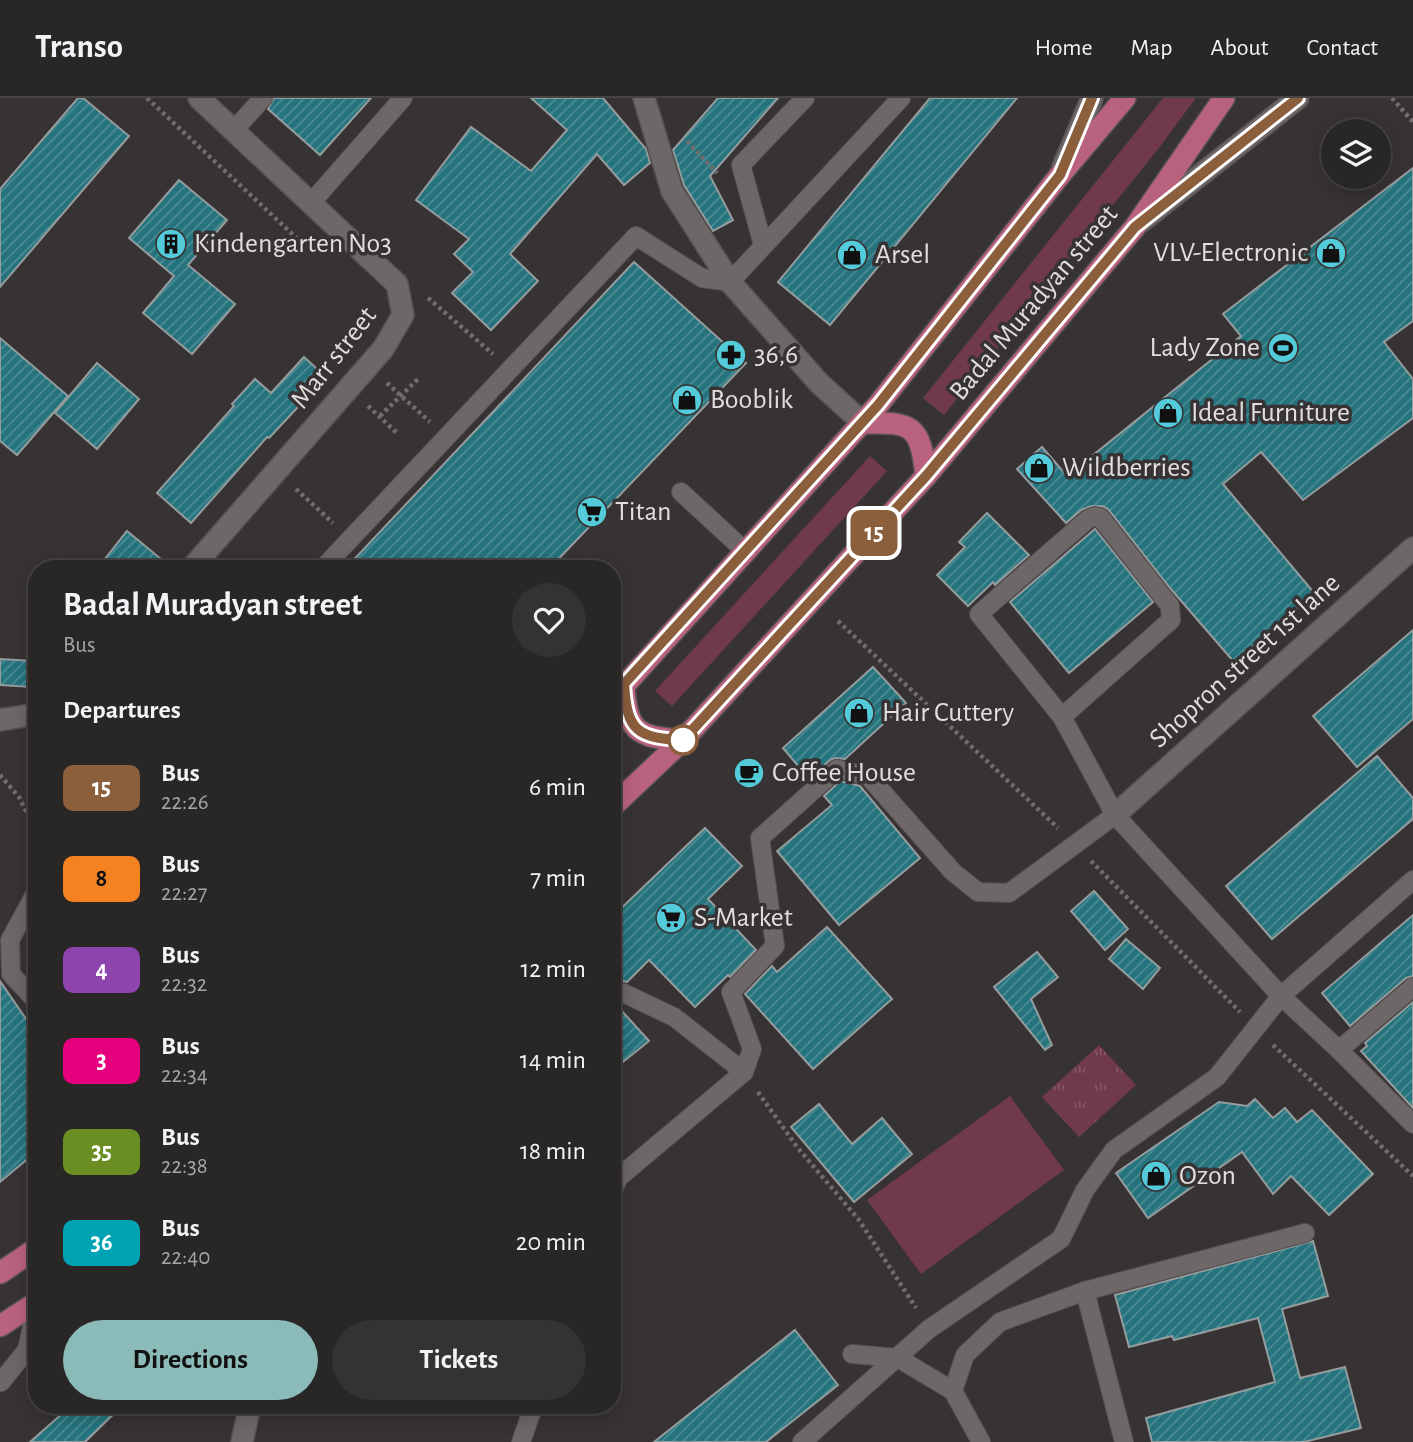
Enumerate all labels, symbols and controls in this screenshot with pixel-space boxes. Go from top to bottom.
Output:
text: Transo [35,31,123,64]
text: Home [1035,36,1093,60]
text: Map [1131,36,1173,60]
text: About [1211,36,1268,60]
text: Contact [1306,36,1378,60]
map controls [1321,119,1391,189]
button: layers [1321,119,1391,189]
street label: Badal Muradyan street [945,200,1123,406]
building icon: Kindengarten No3 [154,227,188,261]
place label: Kindengarten No3 [194,230,392,258]
shop icon: VLV-Electronic [1314,236,1348,270]
shop icon: Arsel [835,238,869,272]
place label: VLV-Electronic [1153,239,1308,267]
place label: Arsel [875,241,930,269]
street label: Marr street [286,302,382,414]
sports icon: Lady Zone [1266,331,1300,365]
place label: Lady Zone [1150,334,1260,362]
pharmacy icon: 36,6 [714,338,748,372]
place label: 36,6 [754,341,798,369]
shop icon: Booblik [670,383,704,417]
place label: Booblik [710,386,793,414]
shop icon: Ideal Furniture [1151,396,1185,430]
place label: Ideal Furniture [1191,399,1350,427]
shop icon: Wildberries [1022,451,1056,485]
place label: Wildberries [1062,454,1191,482]
supermarket icon: Titan [575,495,609,529]
place label: Titan [615,498,672,526]
line badge: 15 [842,510,906,556]
text: 15 [864,521,884,545]
street label: Shopron street 1st lane [1145,569,1345,753]
button: heart [512,583,586,657]
text: Badal Muradyan street [63,589,362,622]
text: Bus [63,634,96,657]
shop icon: Hair Cuttery [842,696,876,730]
text: Departures [63,697,181,723]
place label: Hair Cuttery [882,699,1014,727]
unlabelled marker [668,725,698,755]
cafe icon: Coffee House [732,756,766,790]
place label: Coffee House [772,759,916,787]
text: Bus [161,760,200,786]
text: 6 min [529,774,586,800]
text: 15 [92,776,111,800]
text: 22:26 [161,791,208,814]
text: Bus [161,851,200,877]
text: 7 min [530,865,586,891]
text: 8 [96,867,107,891]
text: 22:27 [161,882,207,905]
supermarket icon: S-Market [654,901,688,935]
place label: S-Market [694,904,793,932]
text: Bus [161,942,200,968]
text: 12 min [520,956,586,982]
text: 4 [95,958,108,982]
text: 22:32 [161,973,207,996]
text: Bus [161,1033,200,1059]
text: 14 min [520,1047,586,1073]
text: 3 [96,1049,107,1073]
text: 22:34 [161,1064,208,1087]
text: Bus [161,1124,200,1150]
text: 18 min [520,1138,586,1164]
text: 35 [91,1140,112,1164]
text: 22:38 [161,1155,208,1178]
shop icon: Ozon [1139,1159,1173,1193]
place label: Ozon [1179,1162,1236,1190]
text: Bus [161,1215,200,1241]
text: 20 min [516,1229,586,1255]
text: 36 [91,1231,112,1255]
text: 22:40 [161,1246,210,1269]
button: Directions [63,1320,318,1400]
button: Tickets [332,1320,586,1400]

